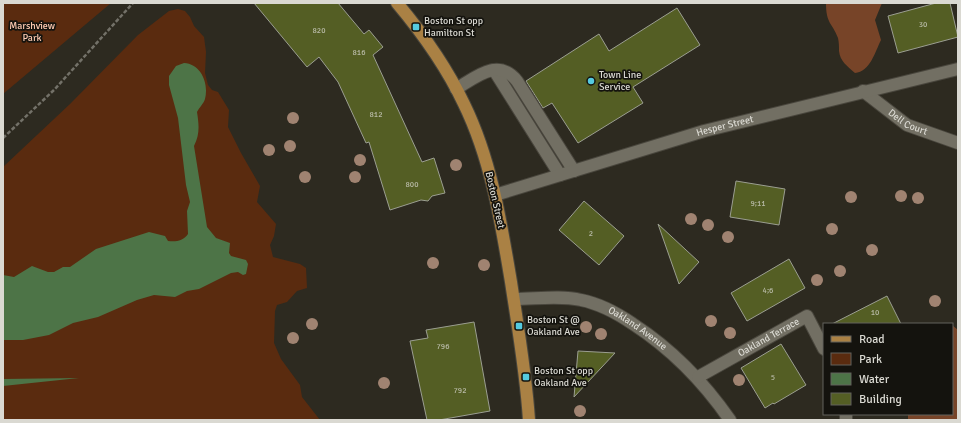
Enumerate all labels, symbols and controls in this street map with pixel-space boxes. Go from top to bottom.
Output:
place label: Boston St opp Hamilton St [424,15,483,39]
house number: 30 [919,19,927,29]
park label: Marshview Park [9,20,56,44]
marker: Boston St opp Hamilton St [411,22,421,32]
house number: 820 [313,25,325,35]
house number: 816 [353,47,365,57]
place label: Town Line Service [599,69,641,93]
marker: Town Line Service [586,76,596,86]
street label: Dell Court [886,107,929,138]
house number: 812 [370,109,382,119]
street label: Hesper Street [695,113,755,139]
street label: Boston Street [483,170,507,230]
house number: 800 [406,179,418,189]
house number: 9;11 [750,198,766,208]
house number: 2 [589,228,593,238]
house number: 4;6 [763,285,773,295]
street label: Oakland Avenue [606,304,669,353]
house number: 10 [871,307,879,317]
place label: Boston St @ Oakland Ave [527,314,580,338]
street label: Oakland Terrace [736,315,802,359]
marker: Boston St @ Oakland Ave [514,321,524,331]
legend [823,323,953,415]
text: Road [859,332,885,347]
house number: 796 [437,341,449,351]
text: Park [859,352,882,367]
place label: Boston St opp Oakland Ave [534,365,593,389]
marker: Boston St opp Oakland Ave [521,372,531,382]
house number: 5 [771,372,775,382]
text: Water [859,372,890,387]
house number: 792 [454,385,466,395]
text: Building [859,392,902,407]

